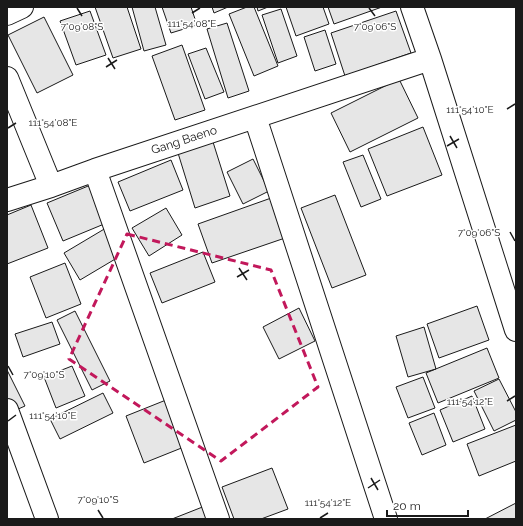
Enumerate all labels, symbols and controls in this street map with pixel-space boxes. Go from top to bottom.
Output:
text: 111°54'08"E [168,18,216,29]
text: 7°09'08"S [61,21,103,32]
text: 7°09'06"S [354,21,396,32]
text: 111°54'10"E [446,104,494,115]
text: 111°54'08"E [29,117,77,128]
street label: Gang Baeno [149,123,219,157]
text: 7°09'06"S [458,227,500,238]
text: 7°09'10"S [24,369,64,380]
text: 111°54'12"E [447,396,493,407]
text: 111°54'10"E [29,410,77,421]
scale bar [387,492,468,518]
text: 7°09'10"S [78,494,118,505]
text: 111°54'12"E [305,497,351,508]
text: 20 m [393,499,421,513]

